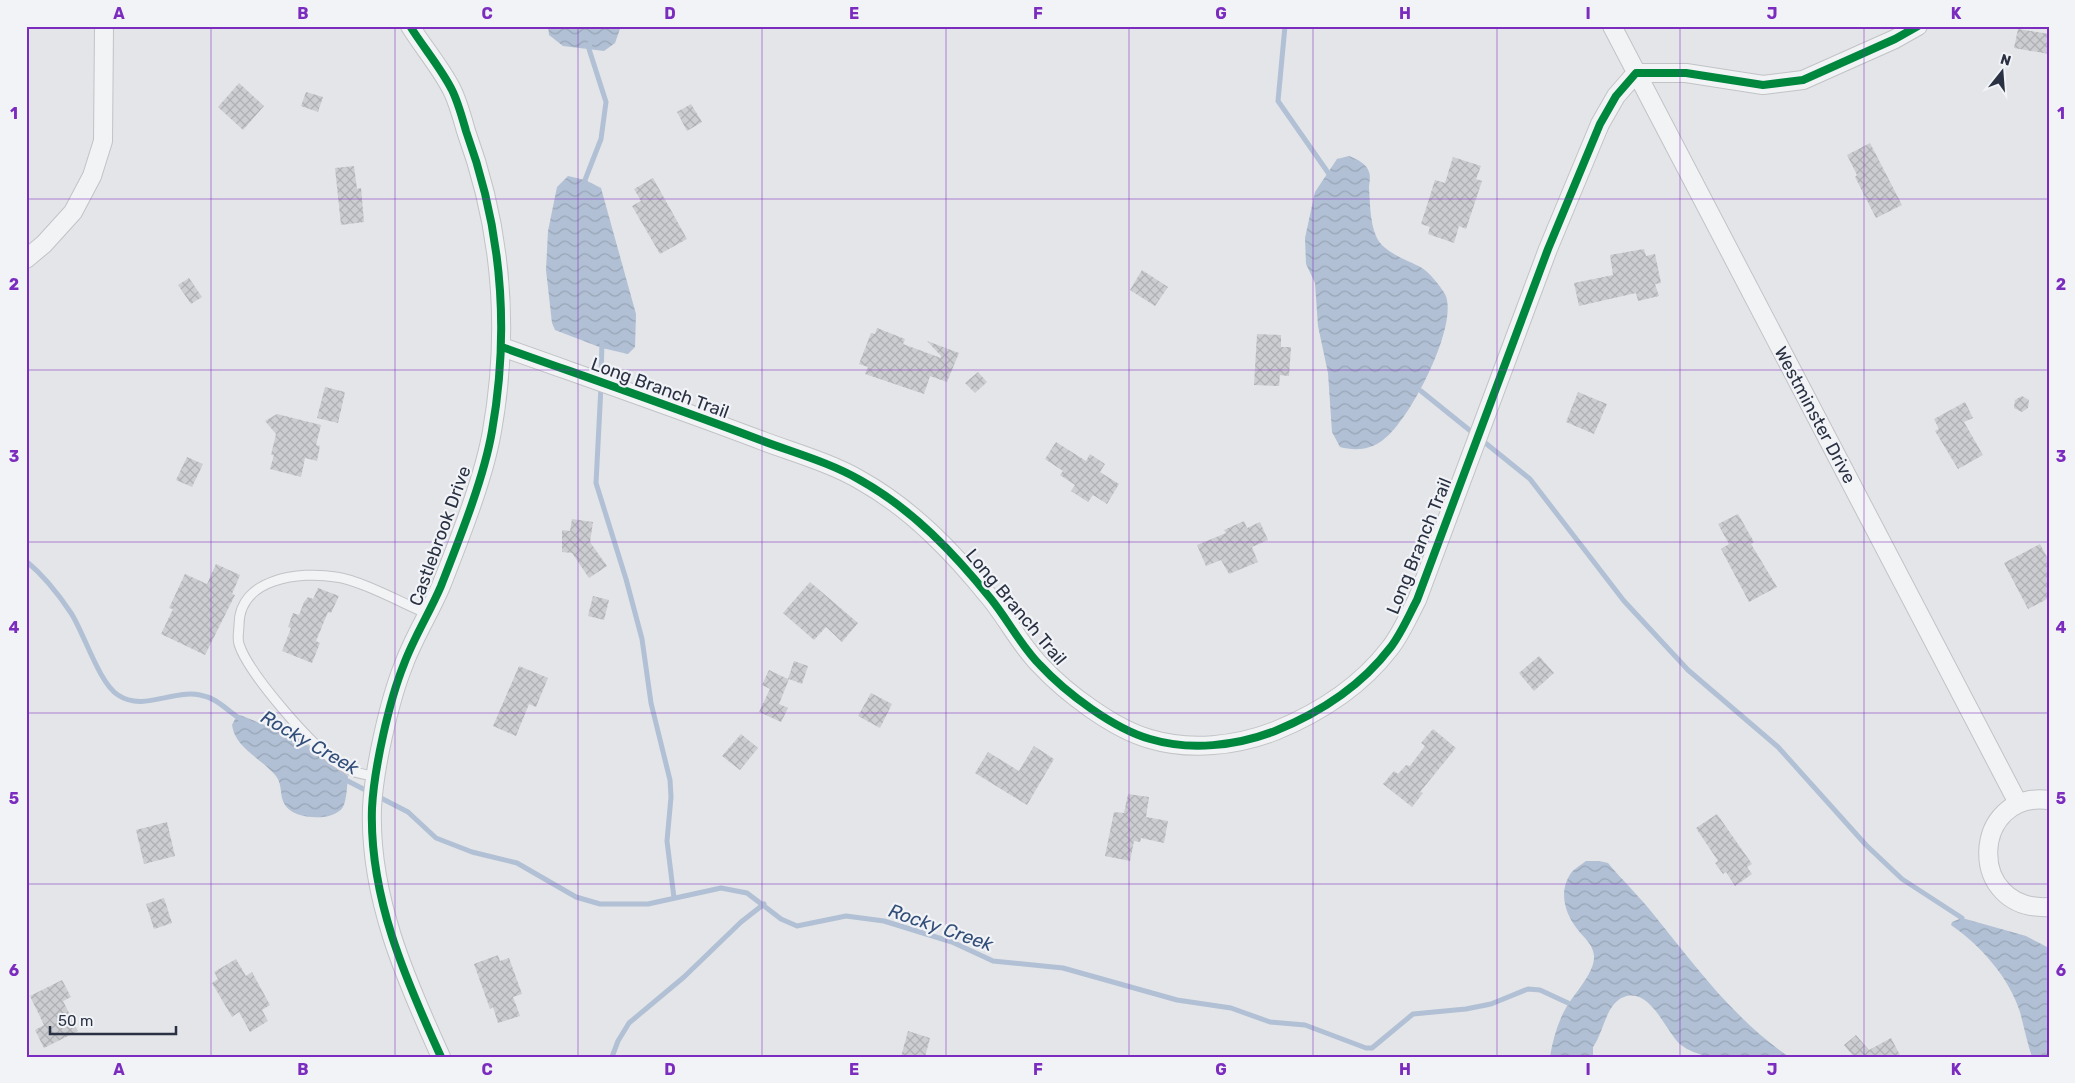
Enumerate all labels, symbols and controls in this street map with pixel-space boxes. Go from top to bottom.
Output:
text: A [113,4,125,23]
text: B [297,4,309,23]
text: C [481,4,493,23]
text: D [664,4,676,23]
text: E [849,4,859,23]
text: F [1033,4,1043,23]
text: G [1215,4,1227,23]
text: H [1399,4,1411,23]
text: I [1585,4,1591,23]
text: J [1767,4,1777,23]
text: K [1951,4,1962,23]
north arrow [1978,48,2028,98]
text: N [1998,50,2013,70]
text: 1 [10,104,18,123]
text: 1 [2057,104,2065,123]
text: 2 [9,275,19,294]
text: 2 [2056,275,2066,294]
street label: Westminster Drive [1770,343,1860,487]
street label: Long Branch Trail [588,353,732,423]
text: 3 [9,447,19,466]
text: 3 [2056,447,2066,466]
street label: Castlebrook Drive [404,463,476,609]
street label: Long Branch Trail [1382,475,1456,617]
street label: Long Branch Trail [961,544,1071,670]
text: 4 [9,618,20,637]
text: 4 [2056,618,2067,637]
water label: Rocky Creek [257,705,363,780]
text: 5 [9,789,19,808]
text: 5 [2056,789,2066,808]
water label: Rocky Creek [886,899,996,956]
text: 6 [9,961,19,980]
text: 6 [2056,961,2066,980]
scale bar [50,1003,176,1035]
text: 50 m [58,1012,93,1030]
text: A [113,1060,125,1079]
text: B [297,1060,309,1079]
text: C [481,1060,493,1079]
text: D [664,1060,676,1079]
text: E [849,1060,859,1079]
text: F [1033,1060,1043,1079]
text: G [1215,1060,1227,1079]
text: H [1399,1060,1411,1079]
text: I [1585,1060,1591,1079]
text: J [1767,1060,1777,1079]
text: K [1951,1060,1962,1079]

